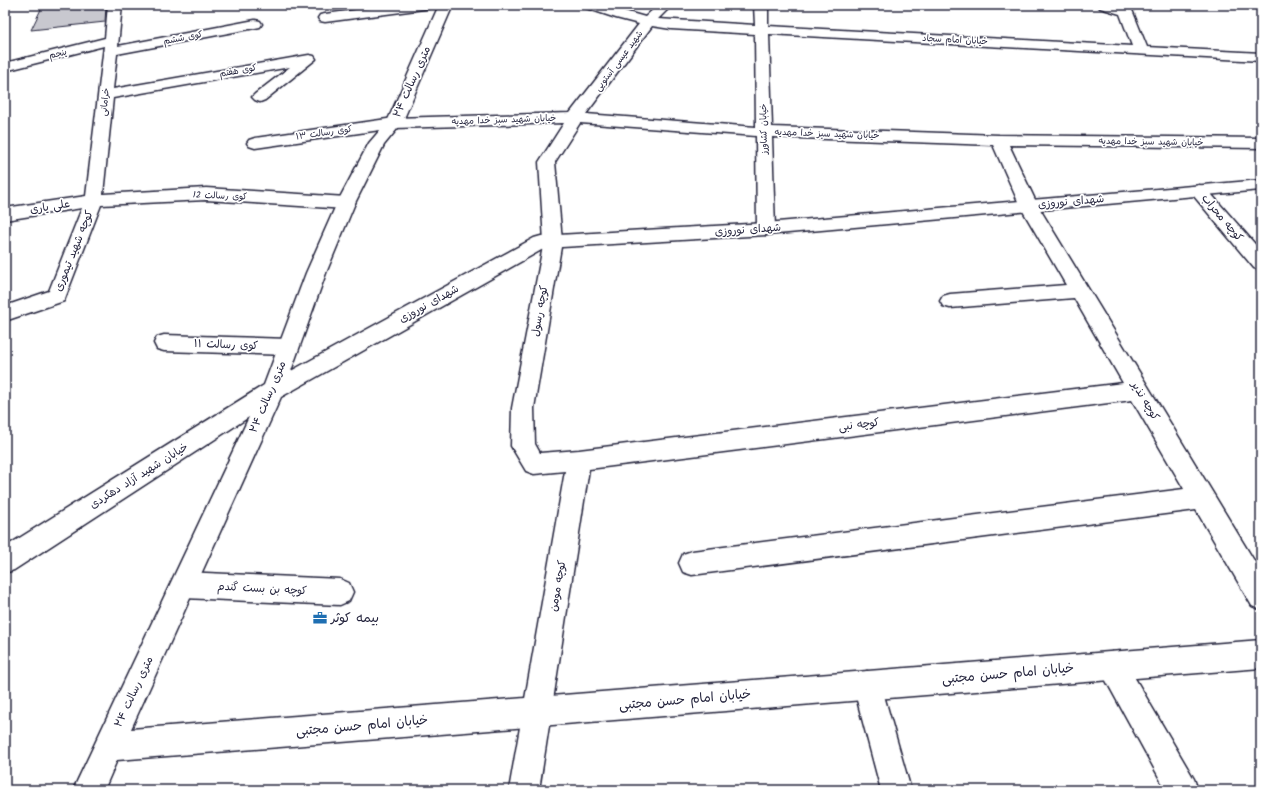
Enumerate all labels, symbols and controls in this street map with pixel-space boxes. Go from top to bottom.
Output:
street label: کوی ششم [162,27,204,49]
street label: شهید عیسی آستویی [591,27,647,95]
street label: خیابان امام سجاد [922,31,988,49]
street label: ۲۴ متری رسالت [388,43,436,121]
street label: پنجم [47,44,69,63]
street label: کوی هفتم [218,60,258,82]
street label: خرامانی [96,87,114,117]
street label: خیابان کشاورز [756,104,772,155]
street label: خیابان شهید سبز خدا مهدیه [451,111,557,129]
street label: کوی رسالت ۱۳ [295,122,353,144]
street label: خیابان شهید سبز خدا مهدیه [774,125,880,143]
street label: خیابان شهید سبز خدا مهدیه [1098,134,1204,150]
street label: کوی رسالت 12 [193,188,247,204]
street label: شهدای نوروزی [1037,190,1105,214]
street label: کوچه محراب [1197,190,1248,246]
street label: علی یاری [29,195,71,219]
street label: کوچه شهید تیموری [50,207,99,294]
street label: شهدای نوروزی [714,219,782,241]
street label: شهدای نوروزی [396,280,462,328]
street label: کوچه رسول [527,284,553,338]
street label: کوی رسالت ۱۱ [194,335,259,355]
street label: ۲۴ متری رسالت [245,358,291,436]
street label: کوچه نذیر [1126,377,1164,424]
street label: کوچه نبی [838,414,881,436]
street label: خیابان شهید آزاد دهکردی [86,438,192,514]
street label: کوچه مومن [545,559,571,613]
street label: کوچه بن بست گندم [217,578,308,600]
place label: بیمه کوثر [330,608,379,629]
office icon: بیمه کوثر [312,610,328,626]
street label: ۲۴ متری رسالت [110,653,158,731]
street label: خیابان امام حسن مجتبی [941,658,1075,690]
street label: خیابان امام حسن مجتبی [618,684,752,716]
street label: خیابان امام حسن مجتبی [295,710,429,742]

